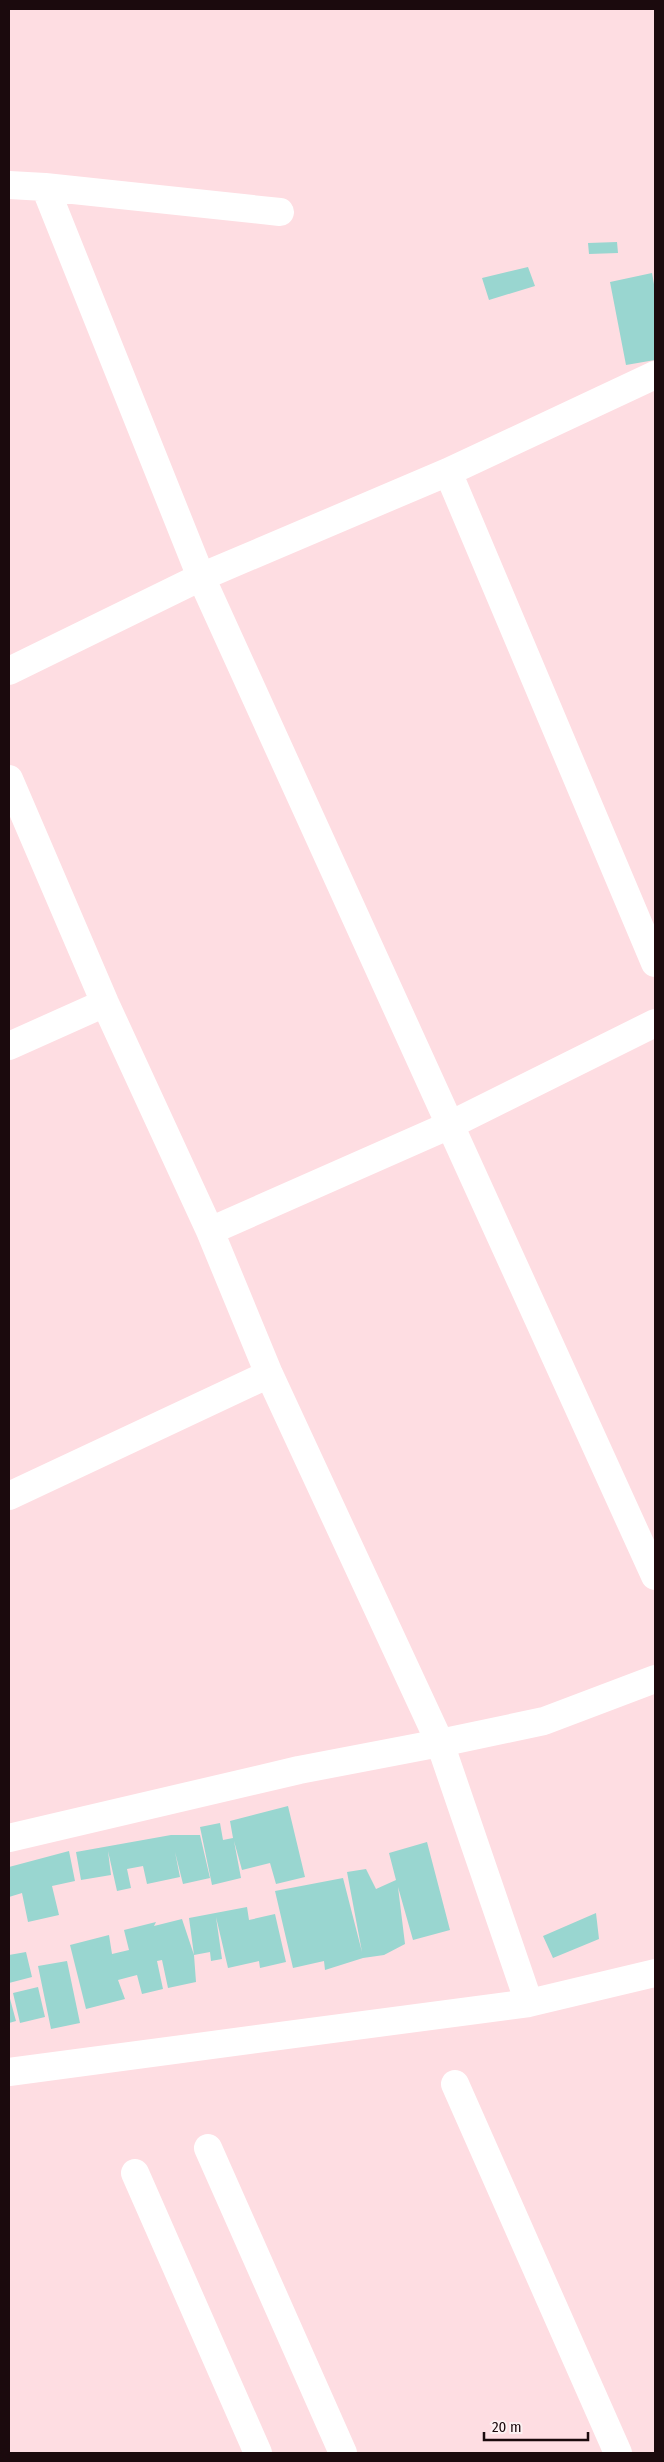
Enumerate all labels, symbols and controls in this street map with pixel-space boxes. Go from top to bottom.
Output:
scale bar [484,2410,588,2442]
text: 20 m [492,2418,522,2436]

